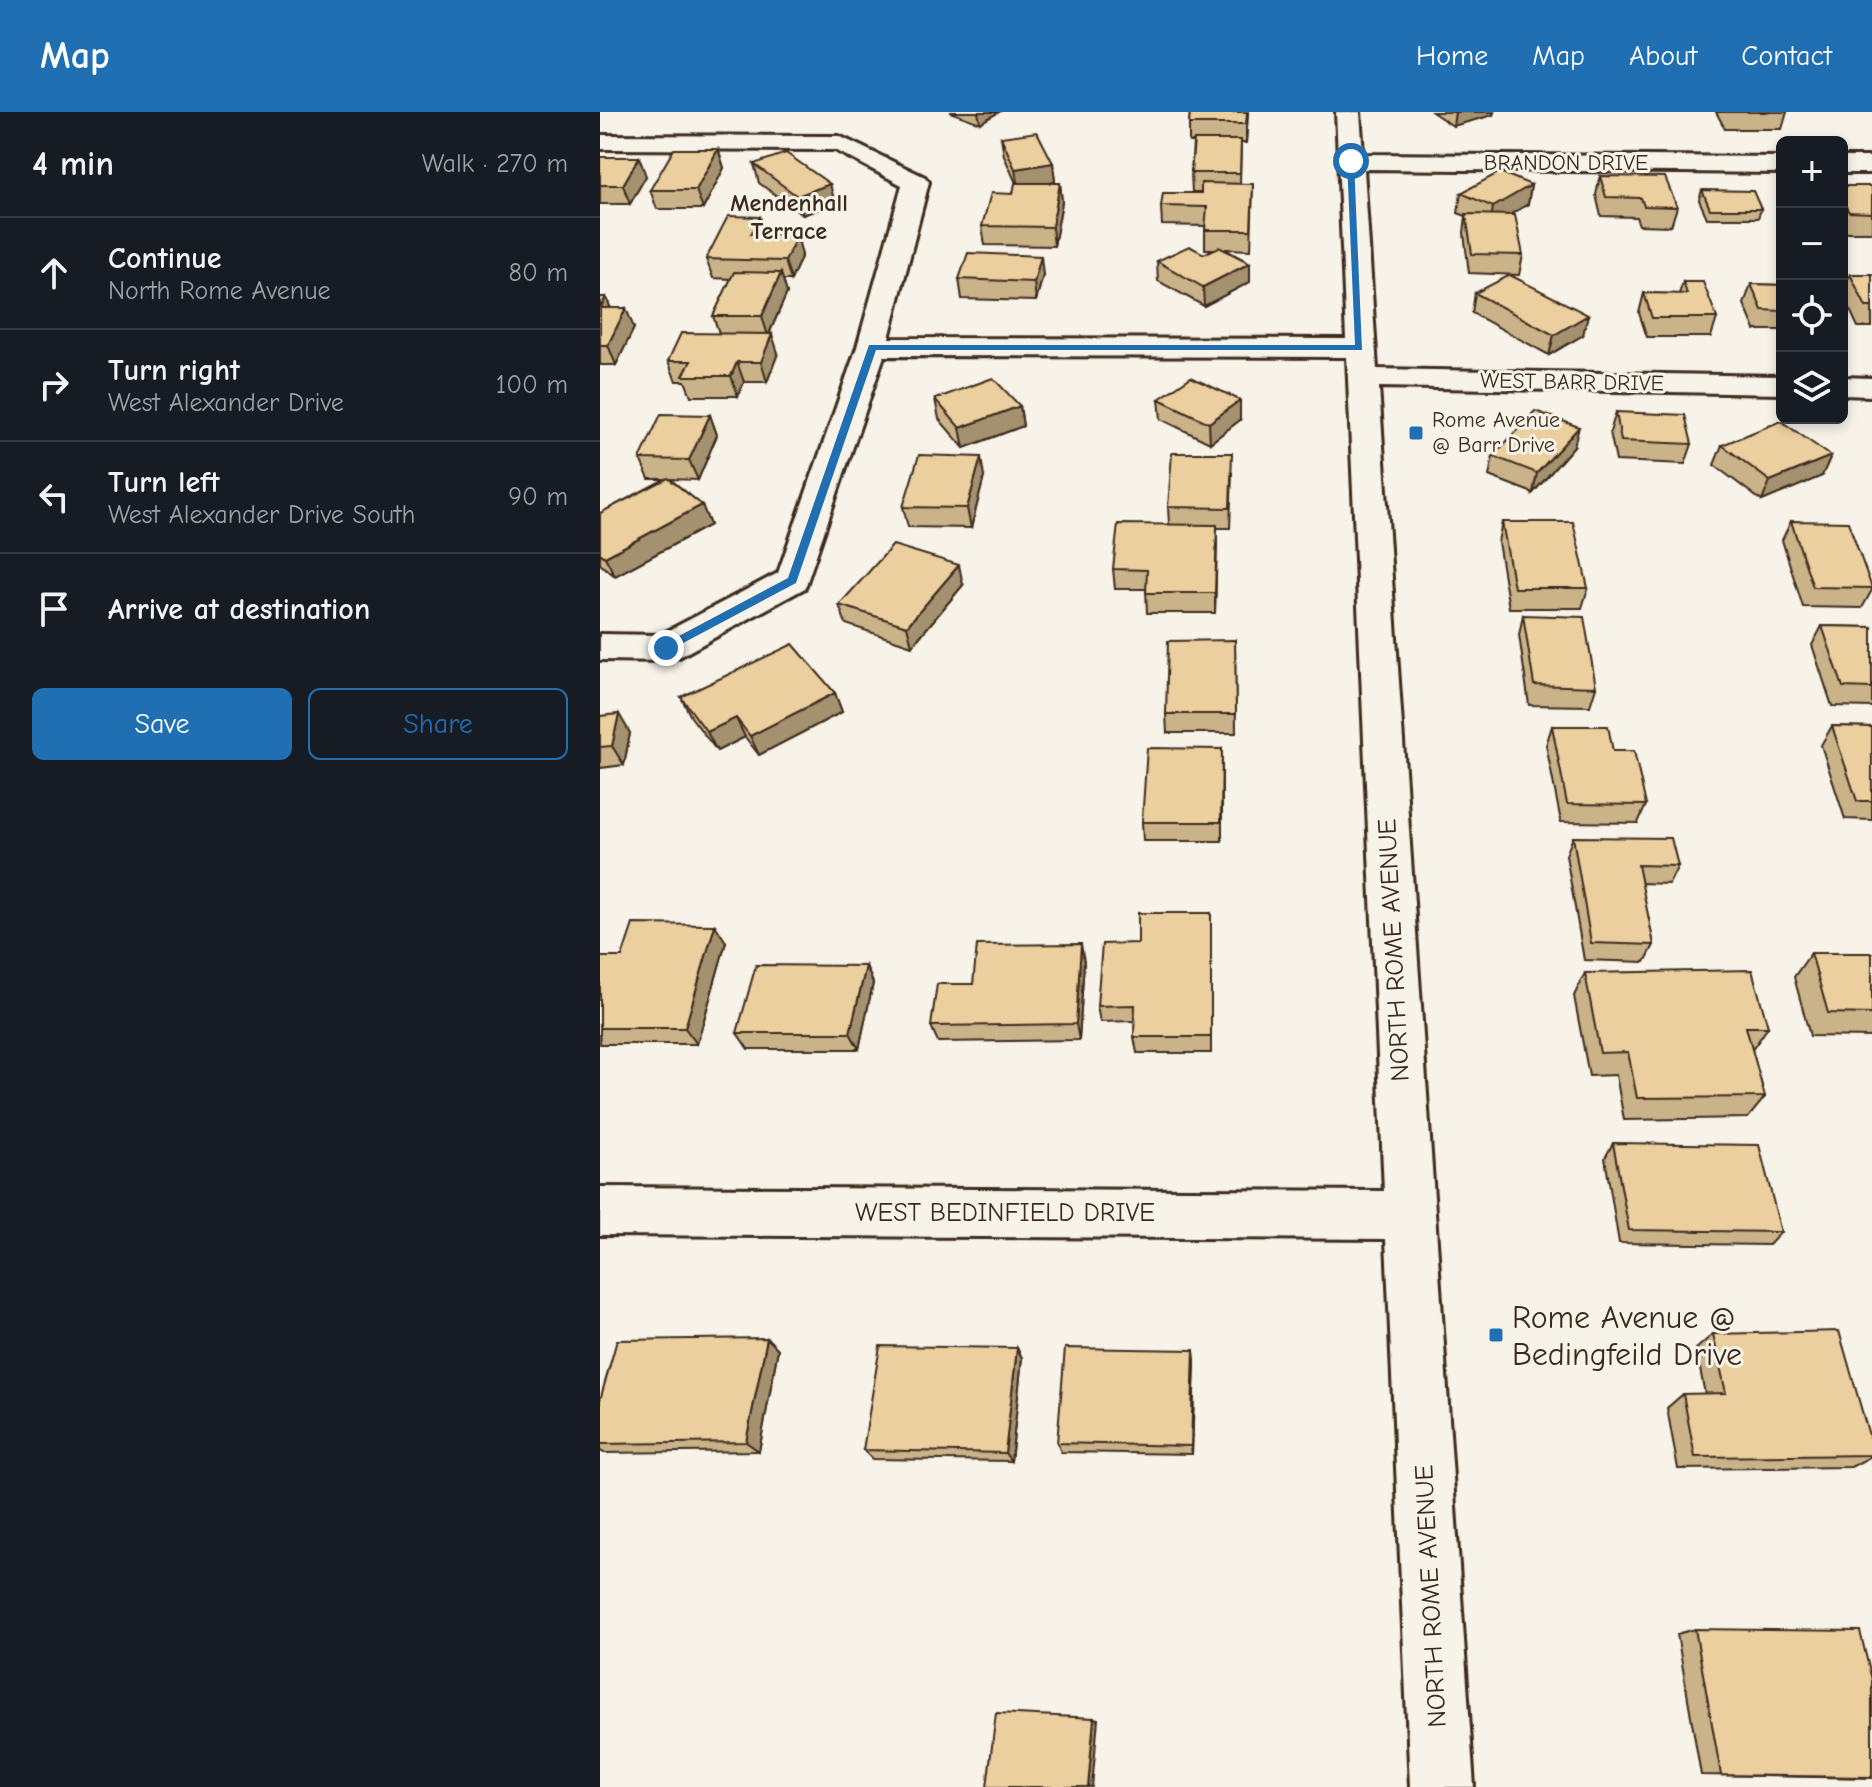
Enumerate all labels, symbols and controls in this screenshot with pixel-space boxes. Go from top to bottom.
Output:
text: Map [40,34,110,78]
text: Home [1416,40,1488,72]
text: Map [1532,40,1585,72]
text: About [1629,40,1697,72]
text: Contact [1741,40,1832,72]
map controls [1776,136,1848,424]
button: + [1776,136,1848,208]
route start [1333,143,1369,179]
text: 4 min [32,144,114,184]
text: Walk · 270 m [422,149,568,179]
street label: BRANDON DRIVE [1484,150,1648,176]
district label: Mendenhall Terrace [730,189,848,245]
button: − [1776,208,1848,280]
text: Continue [108,241,222,276]
icon: ahead [32,251,76,295]
text: 80 m [509,258,568,288]
text: North Rome Avenue [108,276,331,306]
button: locate [1776,280,1848,352]
button: layers [1776,352,1848,424]
text: Turn right [108,353,240,388]
icon: right [32,363,76,407]
street label: WEST BARR DRIVE [1480,367,1664,397]
text: 100 m [496,370,568,400]
text: West Alexander Drive [108,388,344,418]
place label: Rome Avenue @ Barr Drive [1432,407,1560,458]
marker: Rome Avenue @ Barr Drive [1407,424,1425,442]
text: Turn left [108,465,220,500]
icon: left [32,475,76,519]
text: 90 m [508,482,568,512]
text: West Alexander Drive South [108,500,415,530]
icon: arrive [32,587,76,631]
text: Arrive at destination [108,592,370,627]
route end [648,630,684,666]
button: Save [32,688,292,760]
button: Share [308,688,568,760]
street label: NORTH ROME AVENUE [1372,818,1416,1082]
street label: WEST BEDINFIELD DRIVE [855,1198,1155,1228]
place label: Rome Avenue @ Bedingfeild Drive [1512,1299,1742,1373]
marker: Rome Avenue @ Bedingfeild Drive [1487,1326,1505,1344]
street label: NORTH ROME AVENUE [1409,1464,1453,1728]

